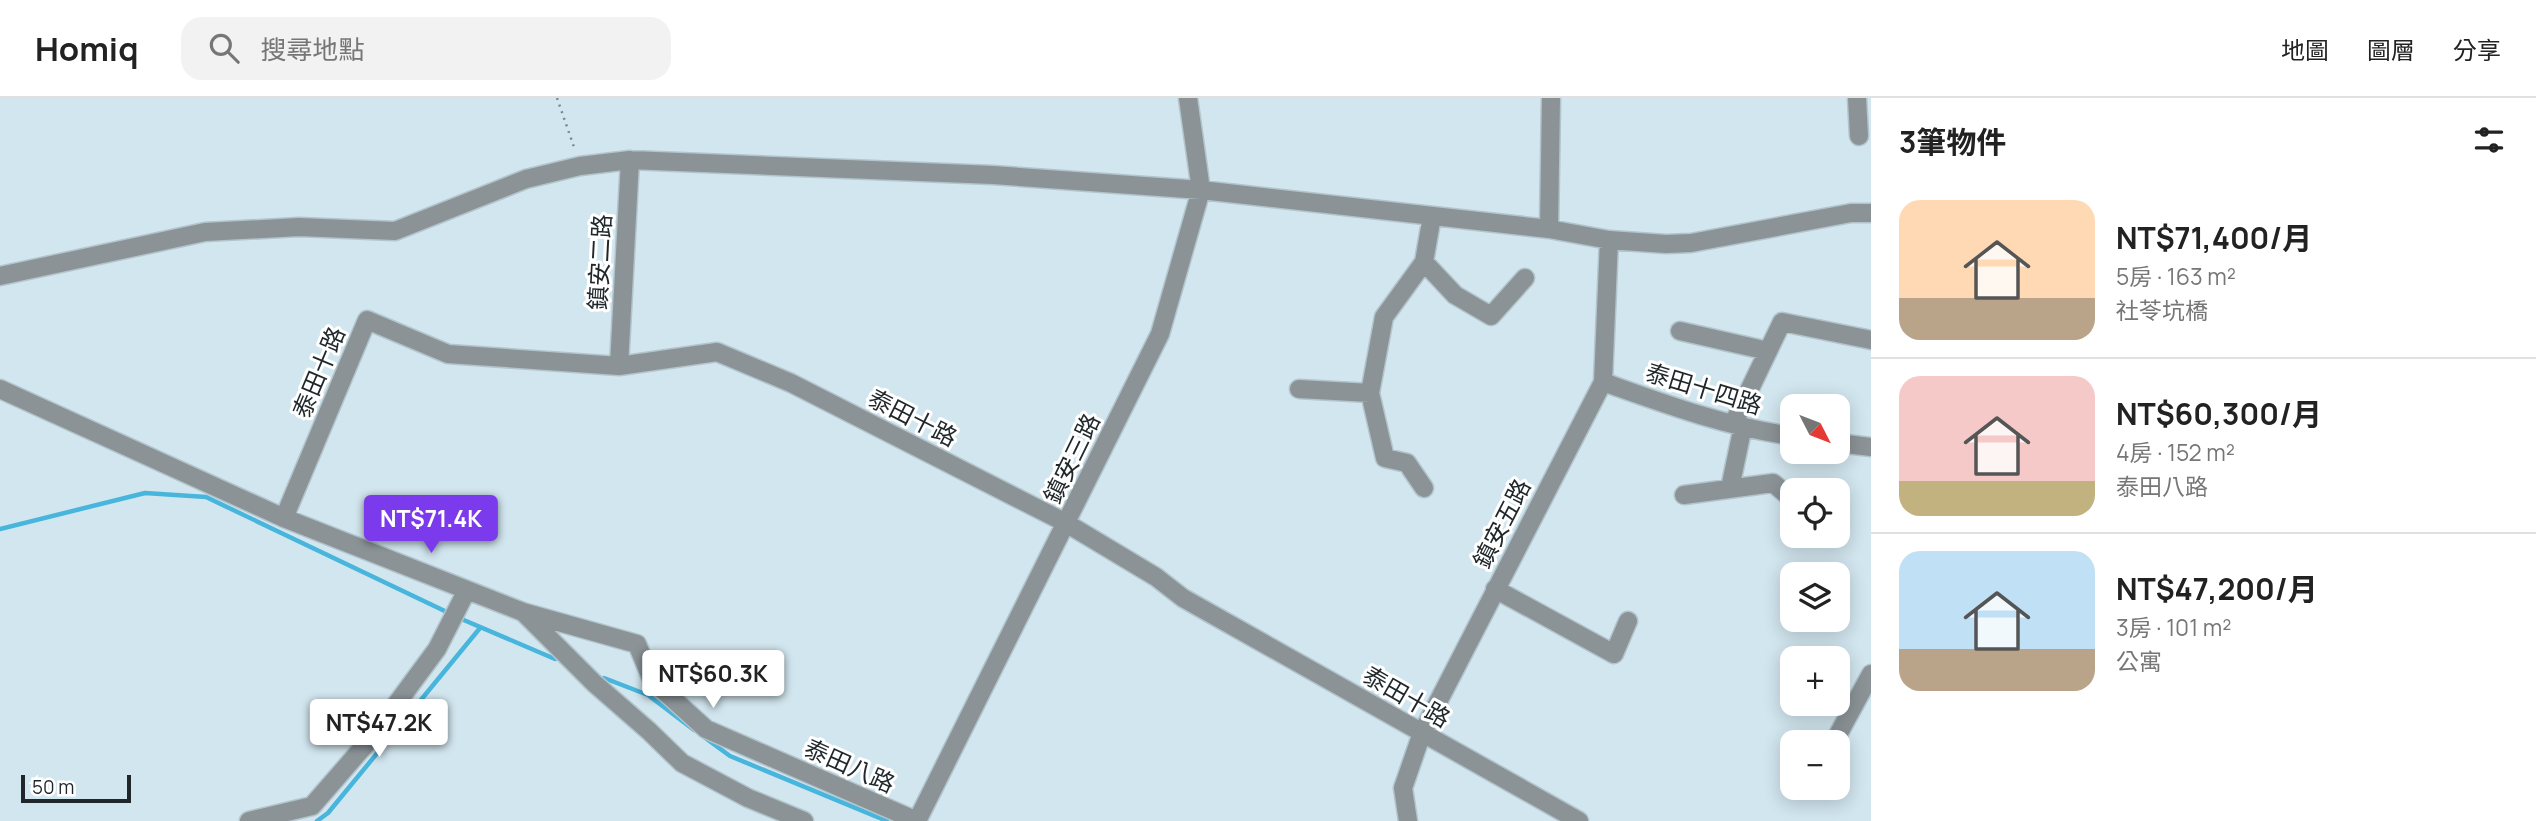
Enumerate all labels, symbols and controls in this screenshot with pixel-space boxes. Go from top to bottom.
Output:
search box [181,17,671,80]
text: Homiq [35,26,139,71]
icon: search [205,29,243,67]
text: 搜尋地點 [261,31,365,67]
text: 地圖 [2281,33,2329,66]
text: 圖層 [2367,33,2415,66]
text: 分享 [2453,33,2501,66]
text: 3筆物件 [1899,121,2006,162]
icon: filters [2470,121,2508,159]
street label: 鎮安二路 [580,213,618,311]
text: NT$71,400/月 [2116,217,2312,258]
icon: home [1955,228,2039,312]
text: 5房 · 163 m² [2116,260,2236,292]
text: 社苓坑橋 [2116,294,2208,326]
street label: 泰田十路 [284,321,352,423]
street label: 泰田十四路 [1642,355,1766,421]
street label: 泰田十路 [863,381,963,453]
text: NT$60,300/月 [2116,393,2322,434]
north arrow [1780,394,1850,464]
map controls [1780,394,1850,800]
icon: home [1955,404,2039,488]
street label: 鎮安三路 [1035,408,1107,508]
text: 4房 · 152 m² [2116,436,2235,468]
text: 泰田八路 [2116,470,2208,502]
street label: 鎮安五路 [1465,473,1537,573]
button: locate [1780,478,1850,548]
pin: NT$71.4K [359,496,503,555]
text: NT$71.4K [380,502,482,534]
button: layers [1780,562,1850,632]
text: NT$47,200/月 [2116,568,2318,609]
icon: home [1955,579,2039,663]
text: 3房 · 101 m² [2116,611,2231,643]
text: 公寓 [2116,645,2162,677]
button: + [1780,646,1850,716]
pin: NT$60.3K [641,650,785,710]
text: NT$60.3K [658,657,768,689]
street label: 泰田十路 [1357,658,1457,734]
pin: NT$47.2K [307,700,451,759]
text: NT$47.2K [326,706,432,738]
street label: 泰田八路 [799,730,901,800]
button: − [1780,730,1850,800]
scale bar [21,772,131,804]
text: 50 m [32,774,74,800]

